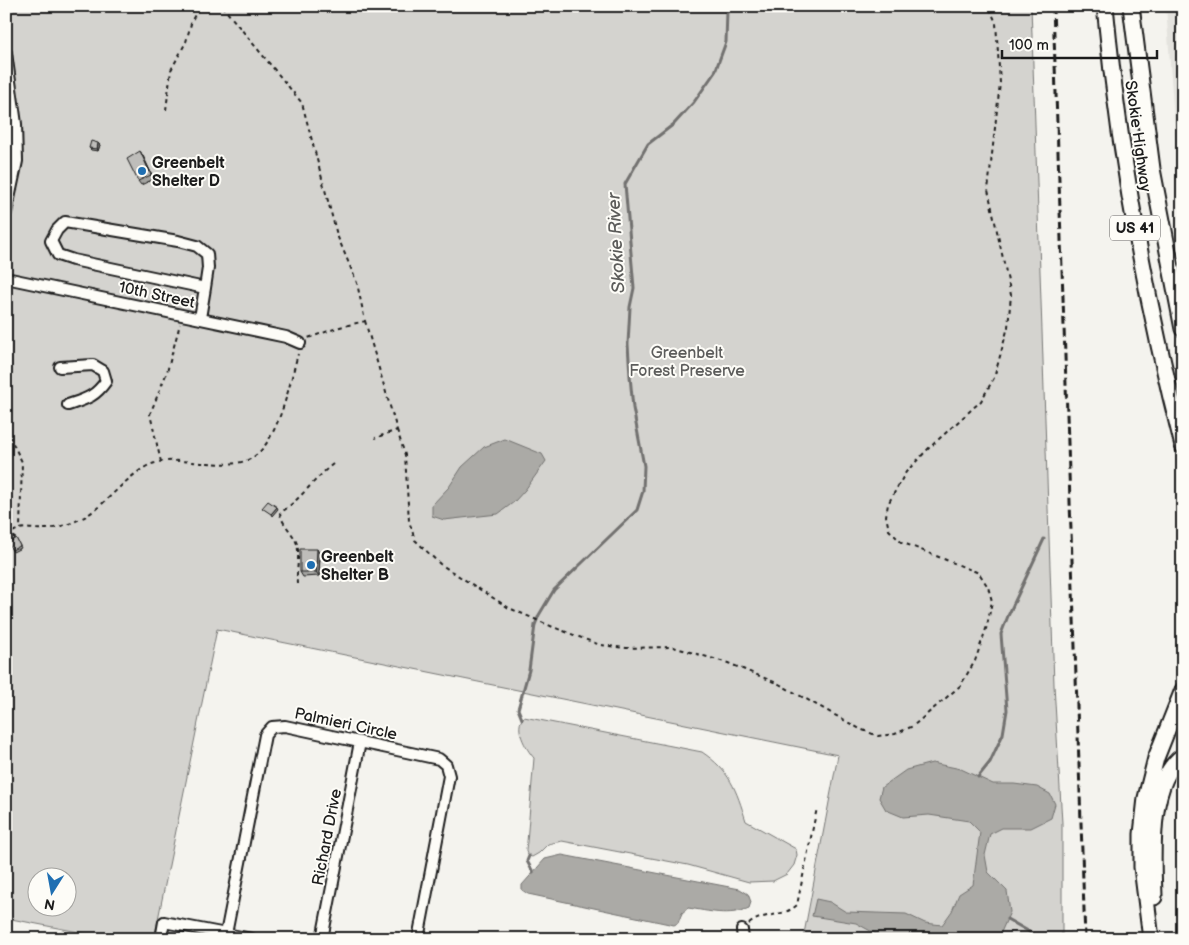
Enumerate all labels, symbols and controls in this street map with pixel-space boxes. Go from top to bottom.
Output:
scale bar [1002,28,1156,60]
text: 100 m [1009,36,1049,55]
street label: Skokie Highway [1120,79,1155,194]
place label: Greenbelt Shelter D [152,154,225,191]
marker: Greenbelt Shelter D [136,165,148,177]
water label: Skokie River [603,191,630,294]
road number: US 41 [1110,216,1160,240]
street label: 10th Street [117,278,197,313]
park label: Greenbelt Forest Preserve [629,344,745,381]
place label: Greenbelt Shelter B [321,548,394,585]
marker: Greenbelt Shelter B [305,559,317,571]
street label: Palmieri Circle [293,704,399,745]
street label: Richard Drive [309,787,346,887]
north arrow [28,868,78,918]
text: N [43,895,56,914]

